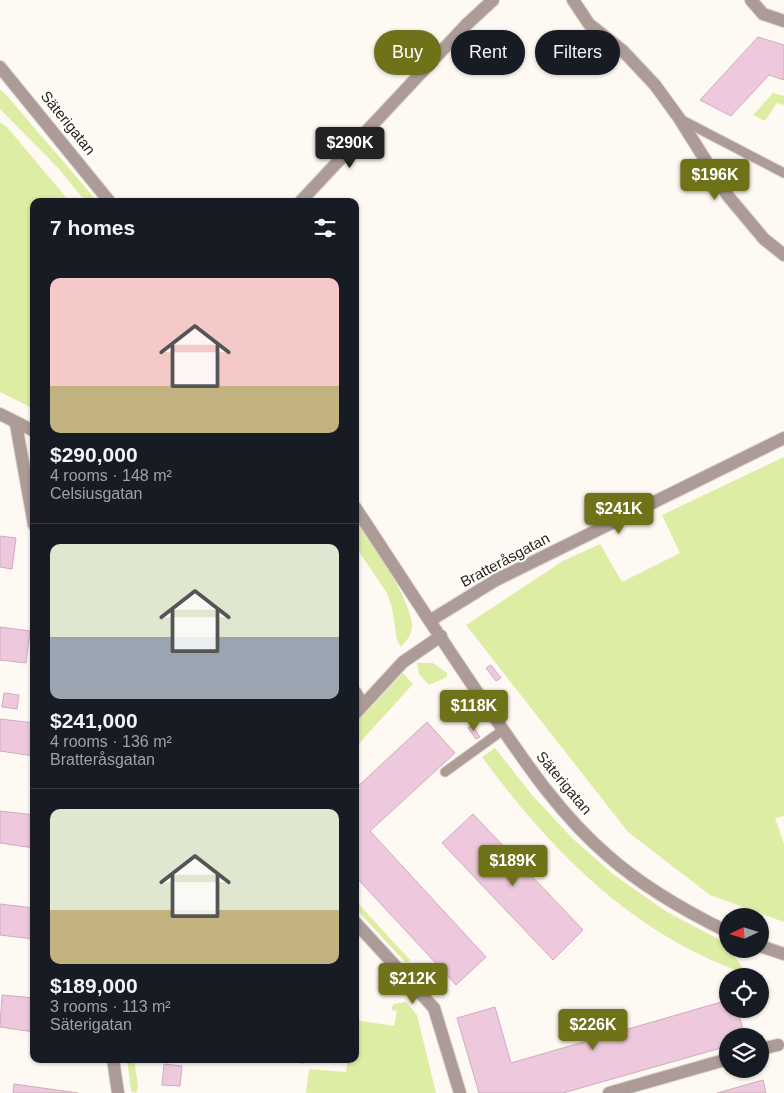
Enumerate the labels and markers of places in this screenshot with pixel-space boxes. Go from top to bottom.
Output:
pin: $290K [315,126,385,169]
pin: $196K [680,158,750,201]
pin: $241K [584,492,654,535]
pin: $118K [439,690,509,732]
pin: $189K [478,844,548,887]
pin: $212K [378,962,448,1005]
pin: $226K [558,1008,628,1051]

